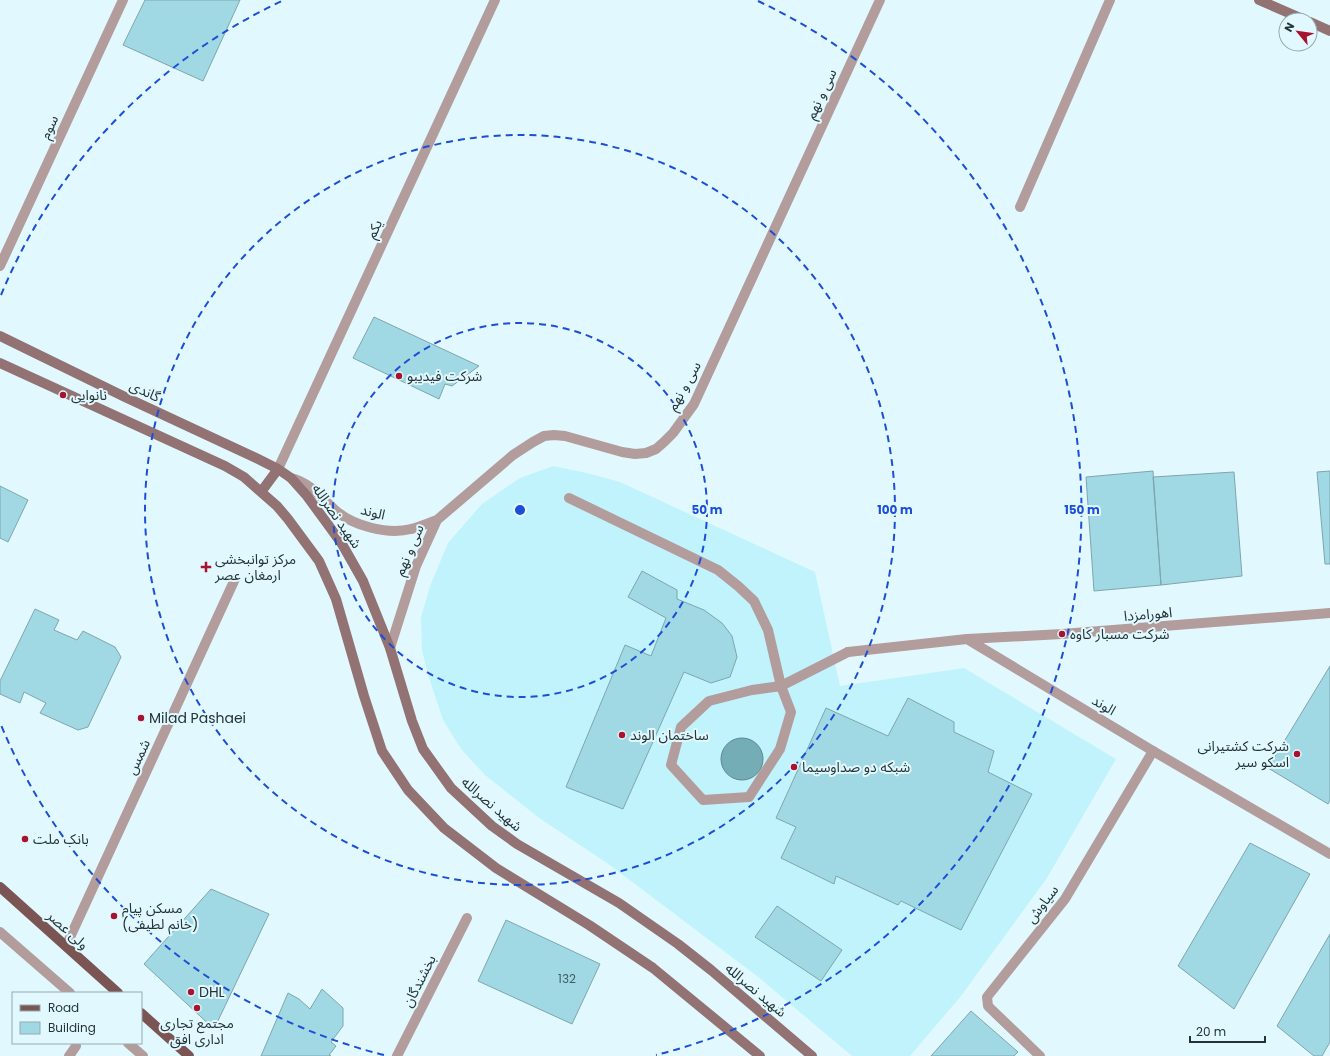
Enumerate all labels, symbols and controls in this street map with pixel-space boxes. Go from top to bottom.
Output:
north arrow [1278,12,1318,52]
text: N [1280,20,1298,35]
street label: سی و نهم [801,65,842,123]
street label: سوم [35,112,64,143]
street label: یکم [361,216,388,242]
street label: سی و نهم [662,358,707,415]
place label: شرکت فیدیبو [407,366,482,386]
marker: شرکت فیدیبو [394,371,404,381]
street label: گاندی [126,375,164,407]
place label: نانوایی [71,385,107,405]
marker: نانوایی [58,390,68,400]
street label: شهید نصرالله [307,480,367,552]
street label: الوند [359,499,387,525]
text: 50 m [692,501,723,518]
text: 100 m [877,501,913,518]
text: 150 m [1064,501,1100,518]
centre of rings [513,503,527,517]
street label: سی و نهم [389,521,430,579]
place label: مرکز توانبخشی ارمغان عصر [214,549,296,585]
marker: مرکز توانبخشی ارمغان عصر [200,561,212,573]
street label: اهورامزدا [1123,602,1173,626]
place label: شرکت مسبار کاوه [1070,624,1170,644]
marker: شرکت مسبار کاوه [1057,629,1067,639]
street label: الوند [1088,690,1120,720]
place label: Milad Pashaei [149,708,246,728]
marker: Milad Pashaei [136,713,146,723]
place label: ساختمان الوند [630,725,709,745]
marker: ساختمان الوند [617,730,627,740]
street label: شمس [121,736,155,778]
place label: شرکت کشتیرانی اسکو سیر [1198,736,1289,772]
marker: شرکت کشتیرانی اسکو سیر [1292,749,1302,759]
place label: شبکه دو صداوسیما [802,757,910,777]
marker: شبکه دو صداوسیما [789,762,799,772]
street label: شهید نصرالله [457,772,527,836]
place label: بانک ملت [33,829,89,849]
marker: بانک ملت [20,834,30,844]
street label: سیاوش [1021,881,1063,927]
place label: مسکن پیام (خانم لطیفی) [122,898,198,935]
street label: ولی عصر [42,905,93,954]
marker: مسکن پیام (خانم لطیفی) [109,911,119,921]
street label: بخشندگان [397,951,441,1011]
street label: شهید نصرالله [721,958,791,1022]
house number: 132 [558,970,576,987]
place label: DHL [199,982,225,1002]
marker: DHL [186,987,196,997]
legend [12,992,142,1044]
text: Road [48,999,79,1016]
marker: مجتمع تجاری اداری افق [192,1003,202,1013]
place label: مجتمع تجاری اداری افق [160,1013,234,1049]
scale bar [1190,1018,1265,1044]
text: Building [48,1019,96,1036]
text: 20 m [1196,1023,1226,1040]

